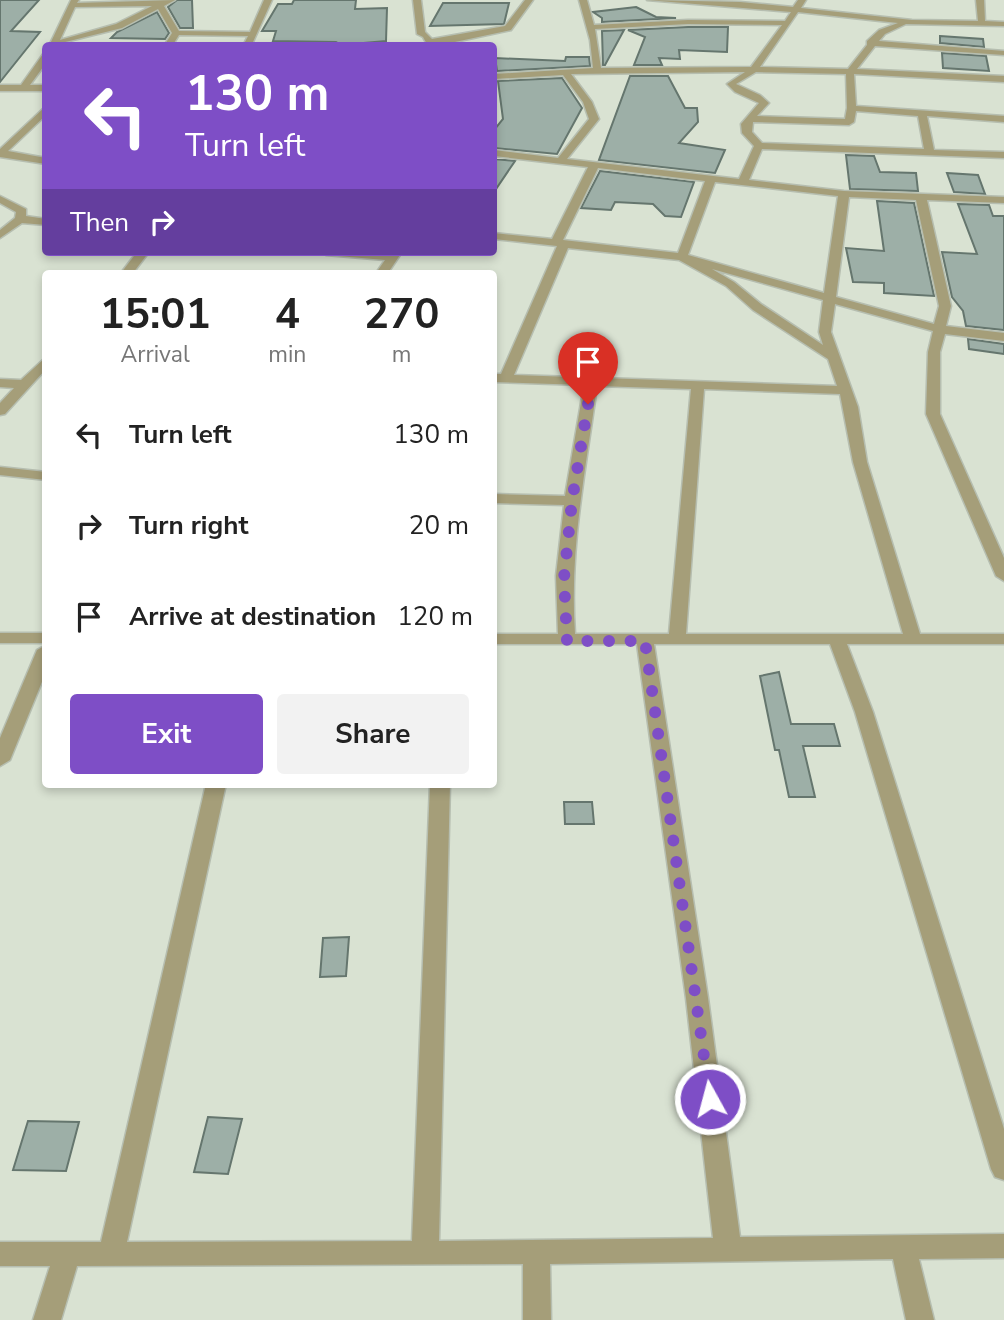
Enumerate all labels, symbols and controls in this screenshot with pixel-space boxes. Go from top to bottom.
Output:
text: 130 m [185,60,329,127]
icon: left [70,70,161,161]
text: Turn left [185,124,305,167]
icon: right [143,203,181,241]
text: Then [70,205,129,240]
text: 15:01 [100,286,211,343]
text: 4 [275,286,300,343]
text: 270 [364,286,439,343]
pin [558,332,618,404]
text: Arrival [121,339,190,370]
text: min [268,339,306,370]
text: m [392,339,412,370]
icon: arrive [569,343,607,381]
icon: left [70,416,108,454]
text: Turn left [129,417,232,452]
text: 130 m [393,417,469,452]
icon: right [70,507,108,545]
text: Turn right [129,508,248,543]
text: 20 m [409,508,469,543]
icon: arrive [70,598,108,636]
text: Arrive at destination [129,599,376,634]
text: 120 m [397,599,473,634]
button: Exit [70,694,263,774]
button: Share [277,694,469,774]
position arrow [673,1062,747,1136]

